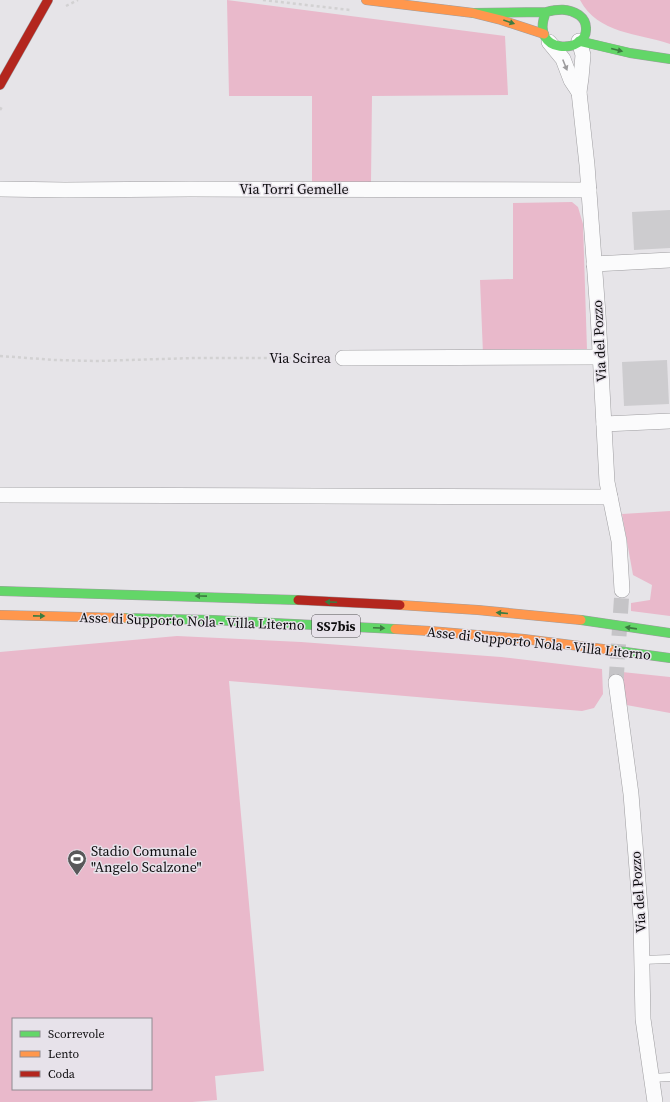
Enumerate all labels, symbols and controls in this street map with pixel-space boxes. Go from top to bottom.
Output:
one-way arrow [503,20,515,26]
one-way arrow [611,47,623,53]
one-way arrow [563,59,569,71]
street label: Via Torri Gemelle [239,179,349,199]
street label: Via del Pozzo [587,299,611,382]
street label: Via Scirea [269,348,332,368]
one-way arrow [194,593,207,599]
one-way arrow [324,599,337,605]
street label: Asse di Supporto Nola - Villa Literno [79,607,305,635]
one-way arrow [496,609,508,616]
one-way arrow [33,613,46,619]
road number: SS7bis [312,615,360,637]
street label: Asse di Supporto Nola - Villa Literno [426,621,652,665]
one-way arrow [373,625,385,632]
one-way arrow [625,625,637,631]
place label: Stadio Comunale "Angelo Scalzone" [91,841,202,877]
sports icon: Stadio Comunale "Angelo Scalzone" [66,848,88,876]
street label: Via del Pozzo [625,850,651,934]
legend [12,1018,152,1090]
text: Scorrevole [48,1026,105,1042]
text: Lento [48,1046,79,1062]
text: Coda [48,1066,76,1082]

